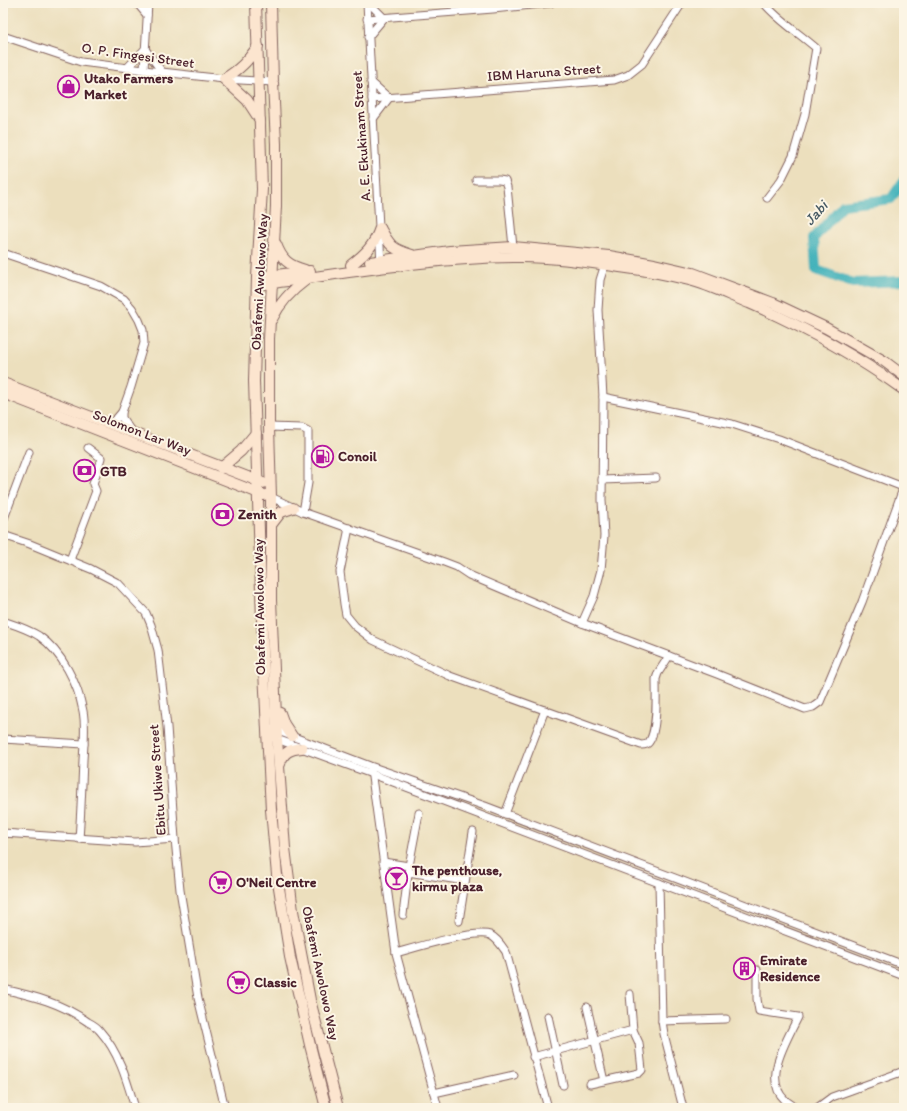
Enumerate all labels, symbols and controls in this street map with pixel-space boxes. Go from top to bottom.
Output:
street label: O. P. Fingesi Street [80,39,195,72]
street label: IBM Haruna Street [487,60,602,85]
place label: Utako Farmers Market [84,70,173,103]
street label: A. E. Ekukinam Street [348,70,375,202]
shop icon: Utako Farmers Market [56,73,82,99]
water label: Jabi [801,195,833,229]
street label: Obafemi Awolowo Way [247,213,272,351]
street label: Solomon Lar Way [90,406,194,459]
fuel station icon: Conoil [309,443,335,469]
place label: Conoil [338,448,378,465]
bank icon: GTB [72,458,98,484]
place label: GTB [100,463,127,480]
bank icon: Zenith [210,501,236,527]
place label: Zenith [238,506,277,523]
street label: Obafemi Awolowo Way [250,538,269,675]
street label: Ebitu Ukiwe Street [145,724,170,836]
place label: The penthouse, kirmu plaza [411,862,502,895]
bar icon: The penthouse, kirmu plaza [384,865,410,891]
supermarket icon: O'Neil Centre [208,869,234,895]
place label: O'Neil Centre [236,874,317,891]
street label: Obafemi Awolowo Way [298,904,343,1042]
place label: Emirate Residence [760,952,821,985]
building icon: Emirate Residence [731,955,757,981]
supermarket icon: Classic [226,969,252,995]
place label: Classic [254,974,297,991]

